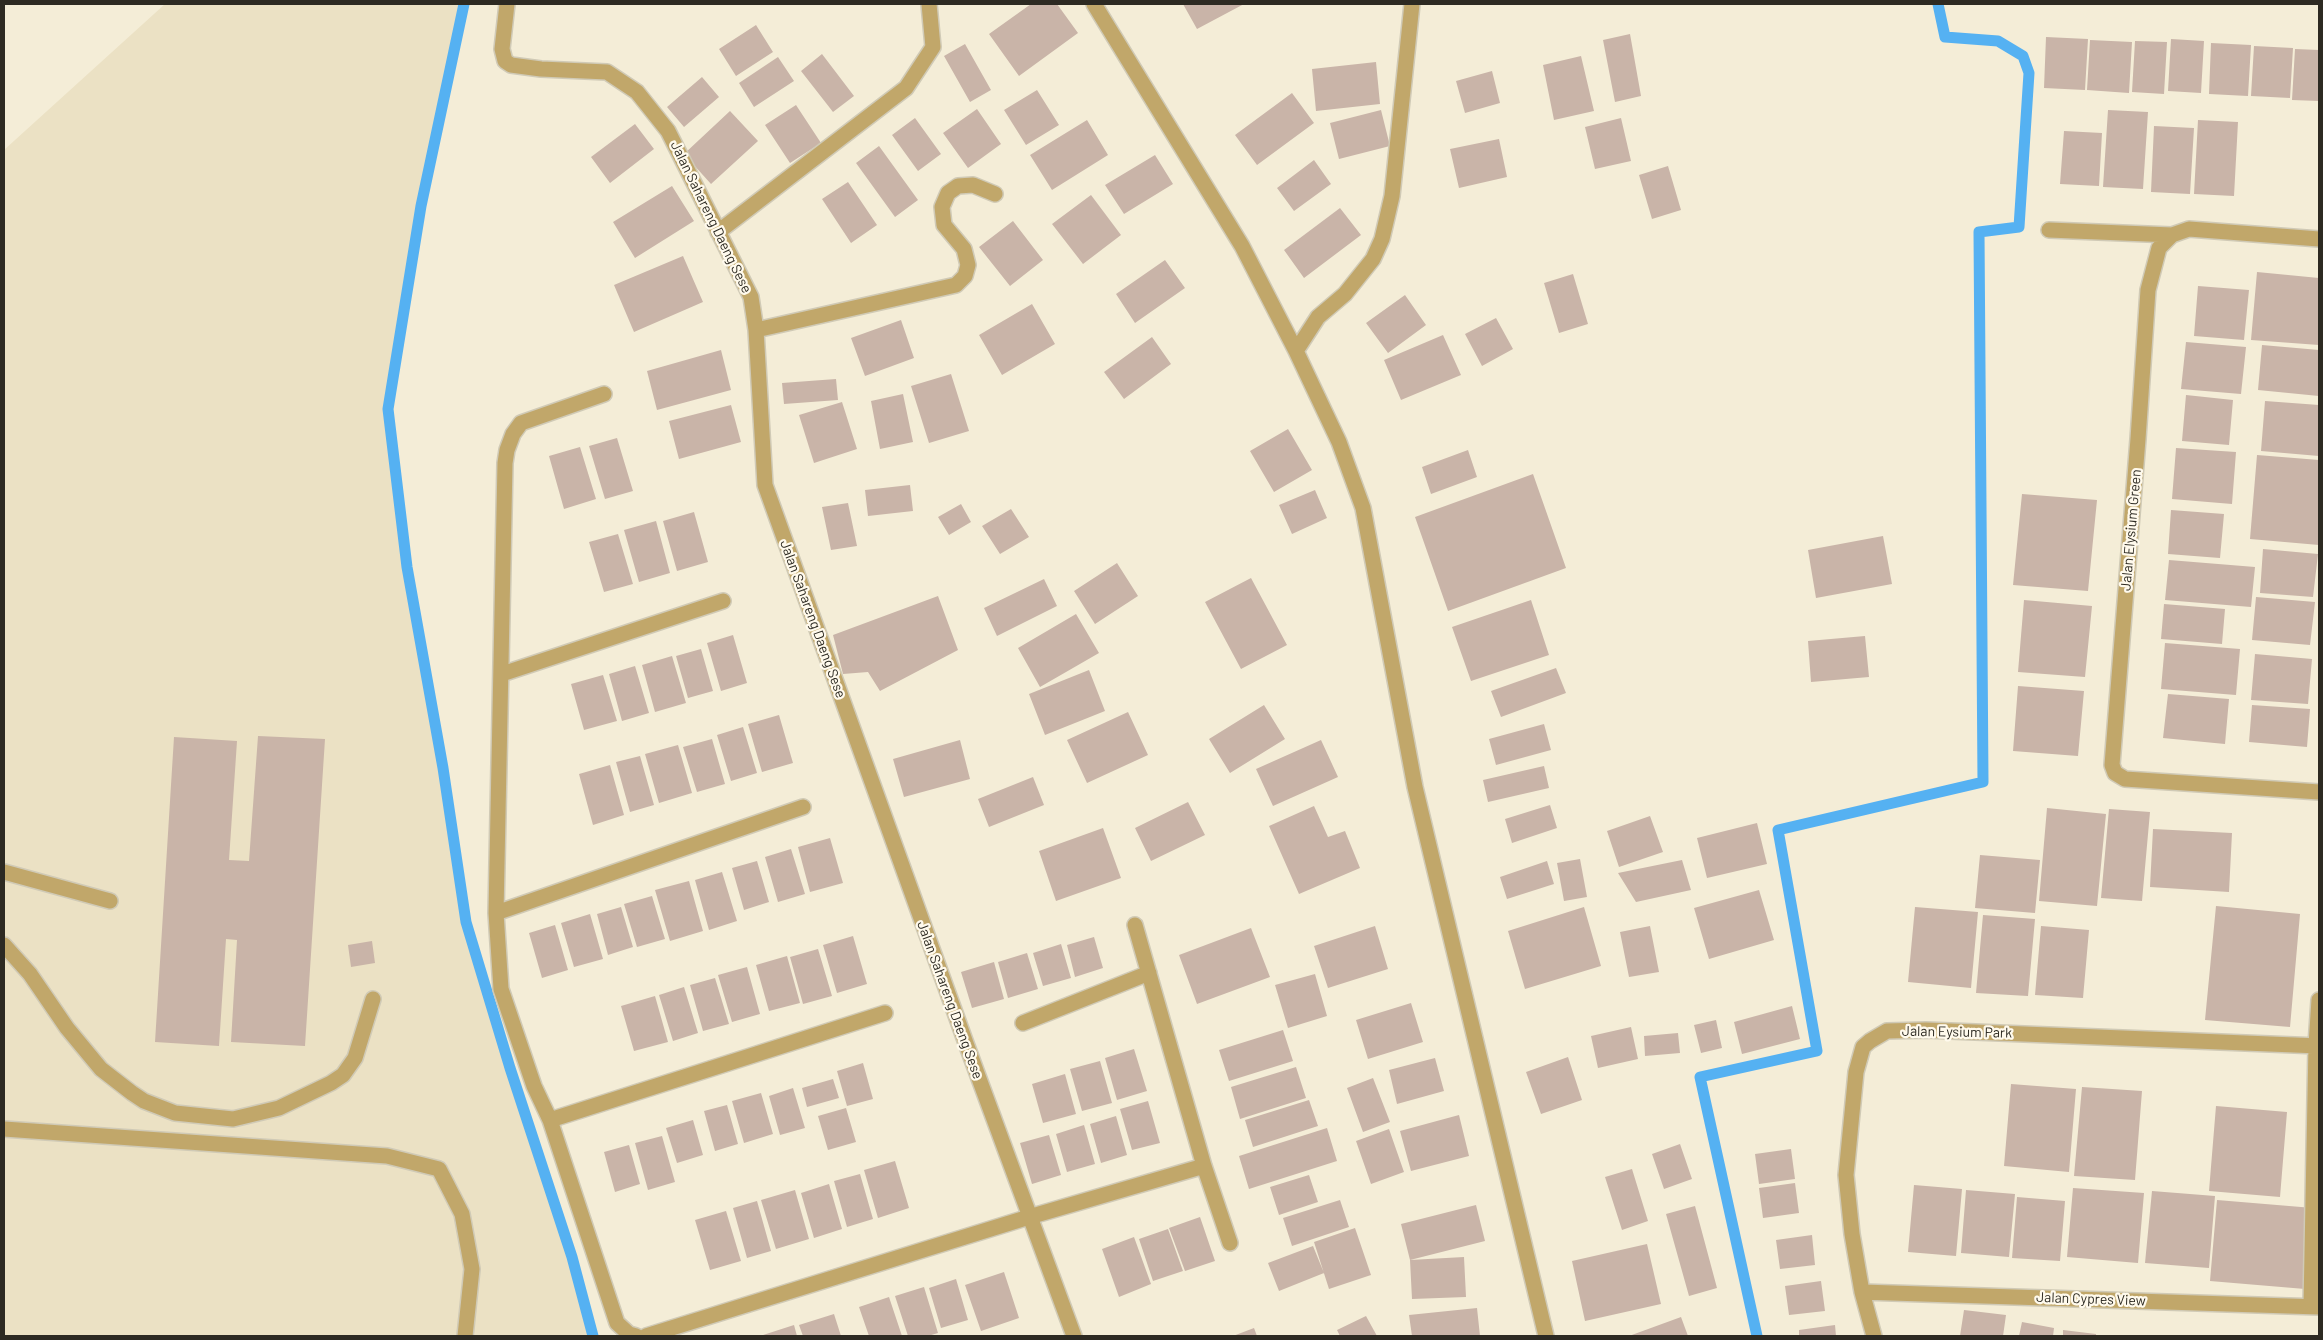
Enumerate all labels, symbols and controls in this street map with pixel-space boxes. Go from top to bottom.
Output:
street label: Jalan Sahareng Daeng Sese [667,138,755,296]
street label: Jalan Elysium Green [2117,469,2145,591]
street label: Jalan Sahareng Daeng Sese [777,538,849,700]
street label: Jalan Sahareng Daeng Sese [914,919,986,1081]
street label: Jalan Eysium Park [1902,1023,2012,1041]
street label: Jalan Cypres View [2036,1289,2146,1309]

